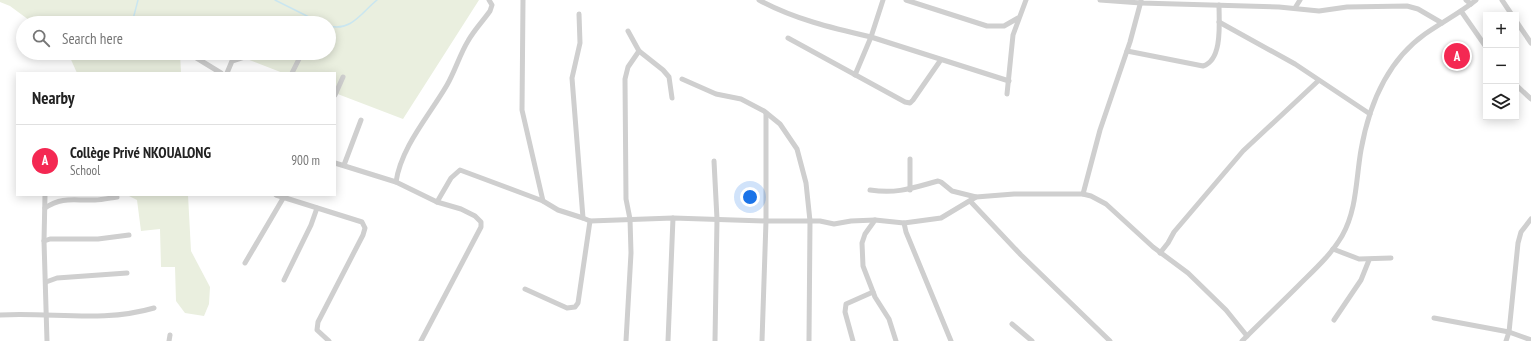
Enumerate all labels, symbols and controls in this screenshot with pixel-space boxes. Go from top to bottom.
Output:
map controls [1483,12,1519,120]
button: + [1483,12,1519,48]
search box [16,16,336,60]
icon: search [30,27,52,49]
text: Search here [62,29,123,48]
pin: A [1444,41,1470,71]
button: − [1483,48,1519,84]
button: layers [1483,84,1519,120]
text: Nearby [32,87,75,109]
text: Collège Privé NKOUALONG [70,143,211,162]
text: A [42,152,48,169]
text: 900 m [291,152,320,169]
text: School [70,162,100,179]
your location [740,187,760,207]

